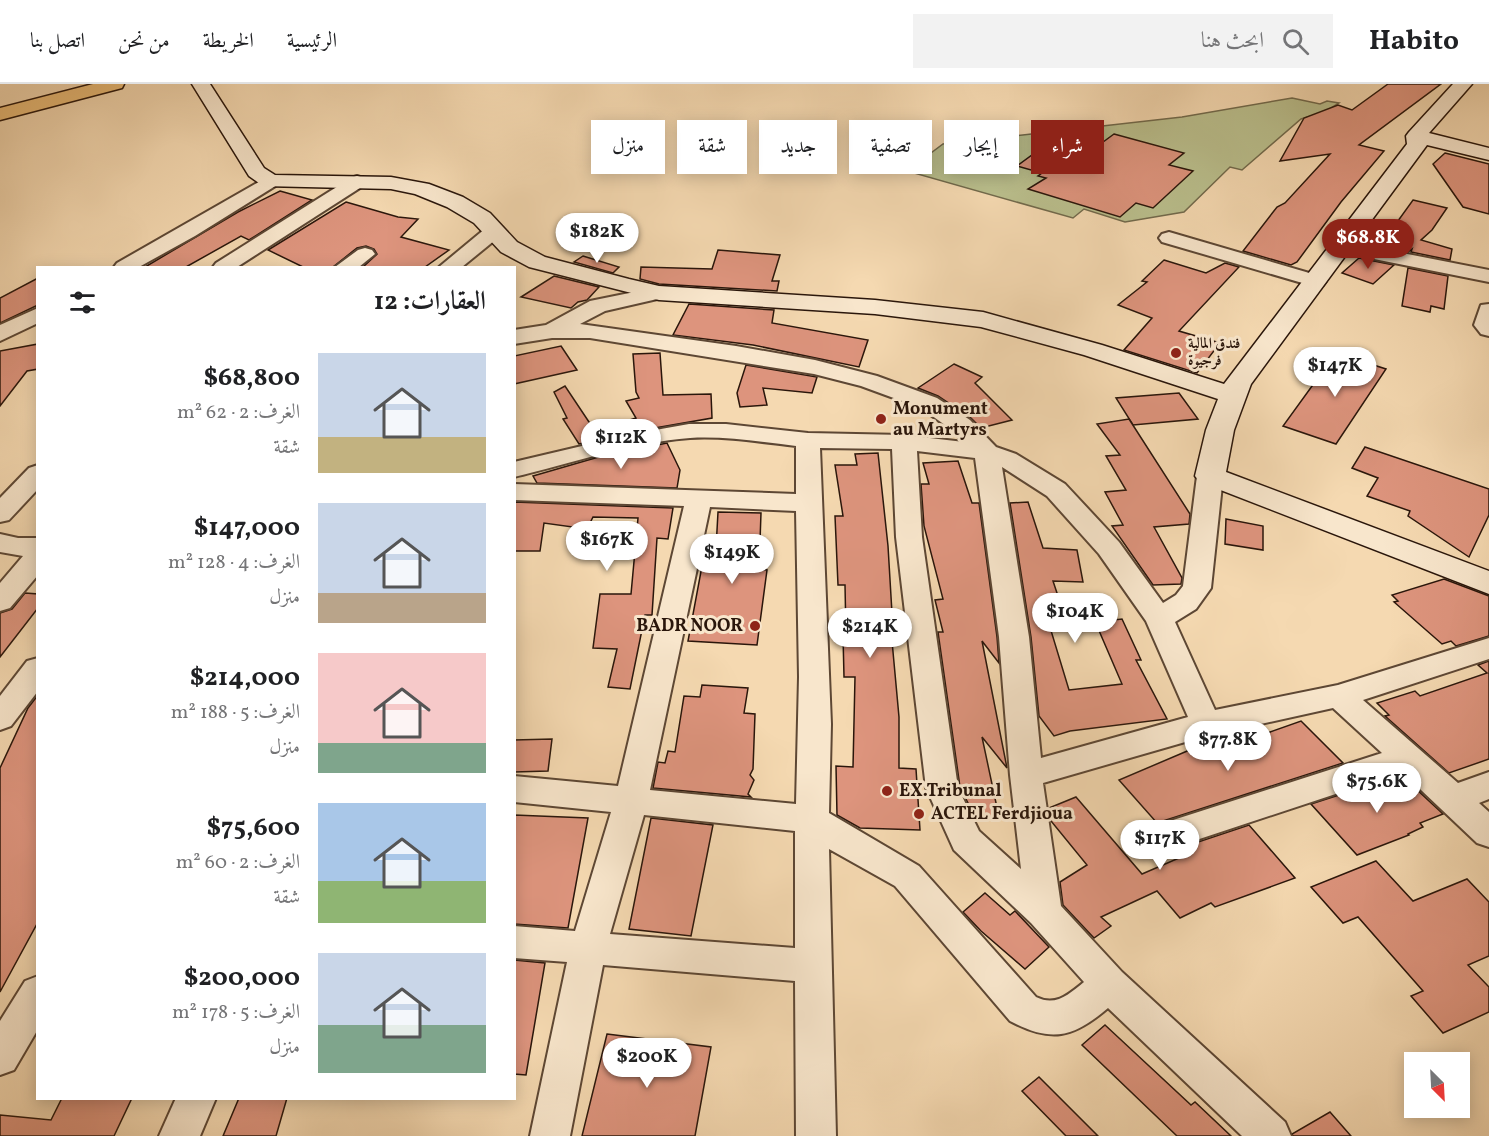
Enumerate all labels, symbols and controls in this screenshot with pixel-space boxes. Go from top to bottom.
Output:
search box [913,14,1333,68]
text: Habito [1369,22,1459,61]
icon: search [1279,25,1312,58]
text: ابحث هنا [1201,26,1264,57]
text: اتصل بنا [30,27,85,56]
text: من نحن [118,27,170,56]
text: الخريطة [203,27,254,56]
text: الرئيسية [287,27,337,56]
chip: منزل [591,120,665,174]
chip: شقة [677,120,747,174]
chip: جديد [759,120,837,174]
chip: تصفية [849,120,932,174]
chip: إيجار [944,120,1019,174]
chip: شراء [1031,120,1104,174]
pin: $182K [555,213,639,264]
text: $182K [570,218,624,246]
pin: $68.8K [1319,219,1417,270]
text: $68.8K [1336,224,1400,252]
text: العقارات: 12 [374,284,486,320]
icon: filters [66,286,99,319]
place label: فندق المالية فرجيوة [1188,334,1240,372]
marker: فندق المالية فرجيوة [1169,346,1183,360]
pin: $147K [1293,347,1377,398]
text: $147K [1307,352,1363,380]
text: $68,800 [203,360,300,396]
icon: home [366,377,438,449]
place label: Monument au Martyrs [893,397,988,443]
text: الغرف: 2 · 62 m² [177,399,300,427]
marker: Monument au Martyrs [874,412,888,426]
pin: $112K [579,419,663,470]
text: $112K [595,424,647,452]
text: شقة [274,434,300,462]
text: $147,000 [194,510,300,546]
pin: $167K [565,521,649,572]
text: $167K [580,526,634,554]
icon: home [366,527,438,599]
pin: $149K [690,534,774,585]
text: $149K [704,539,760,567]
text: الغرف: 4 · 128 m² [168,549,300,577]
text: منزل [269,584,300,612]
pin: $104K [1033,593,1117,644]
text: $104K [1046,598,1104,626]
pin: $214K [828,608,912,659]
text: $214K [842,613,898,641]
place label: BADR NOOR [636,614,743,639]
marker: BADR NOOR [748,619,762,633]
text: $214,000 [190,660,300,696]
icon: home [366,677,438,749]
text: الغرف: 5 · 188 m² [171,699,300,727]
pin: $77.8K [1179,721,1277,772]
text: $77.8K [1198,726,1258,754]
text: منزل [269,734,300,762]
pin: $75.6K [1328,763,1426,814]
text: $75.6K [1346,768,1408,796]
place label: EX.Tribunal [899,779,1002,804]
marker: EX.Tribunal [880,784,894,798]
place label: ACTEL Ferdjioua [931,802,1073,827]
marker: ACTEL Ferdjioua [912,807,926,821]
text: $75,600 [206,810,300,846]
pin: $117K [1118,820,1202,871]
text: $117K [1134,825,1186,853]
icon: home [366,827,438,899]
text: الغرف: 2 · 60 m² [176,849,300,877]
text: شقة [274,884,300,912]
text: $200,000 [184,960,300,996]
icon: home [366,977,438,1049]
text: الغرف: 5 · 178 m² [172,999,300,1027]
text: منزل [269,1034,300,1062]
pin: $200K [605,1038,689,1089]
text: $200K [617,1043,677,1071]
north arrow [1404,1052,1470,1118]
map controls [1404,1052,1470,1118]

